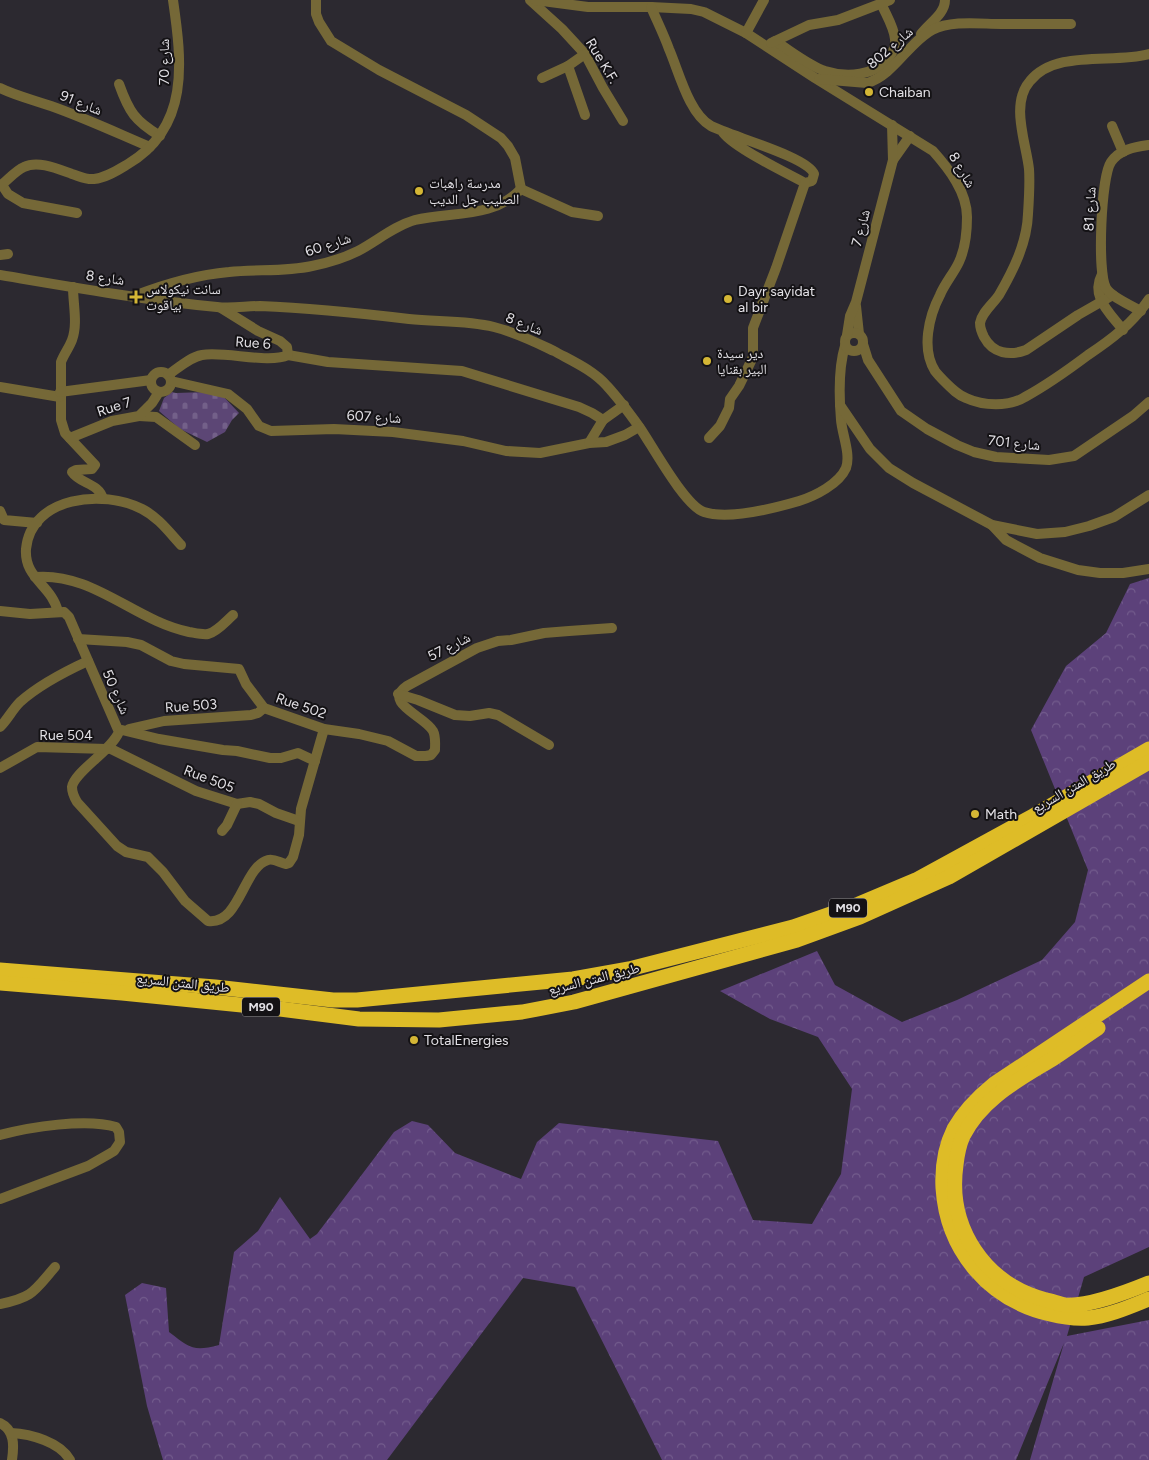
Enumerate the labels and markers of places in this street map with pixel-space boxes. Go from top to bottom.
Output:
place label: Chaiban [879,84,931,101]
marker: Chaiban [863,86,875,98]
place label: مدرسة راهبات الصليب جل الديب [429,175,519,208]
marker: مدرسة راهبات الصليب جل الديب [413,185,425,197]
place label: سانت نيكولاس بياقوت [146,281,221,314]
place label: Dayr sayidat al bir [738,283,815,316]
marker: سانت نيكولاس بياقوت [130,291,142,303]
marker: Dayr sayidat al bir [722,293,734,305]
place label: دير سيدة البير بقنايا [717,345,767,378]
marker: دير سيدة البير بقنايا [701,355,713,367]
place label: Math [985,806,1017,823]
marker: Math [969,808,981,820]
place label: TotalEnergies [424,1032,509,1049]
marker: TotalEnergies [408,1034,420,1046]

